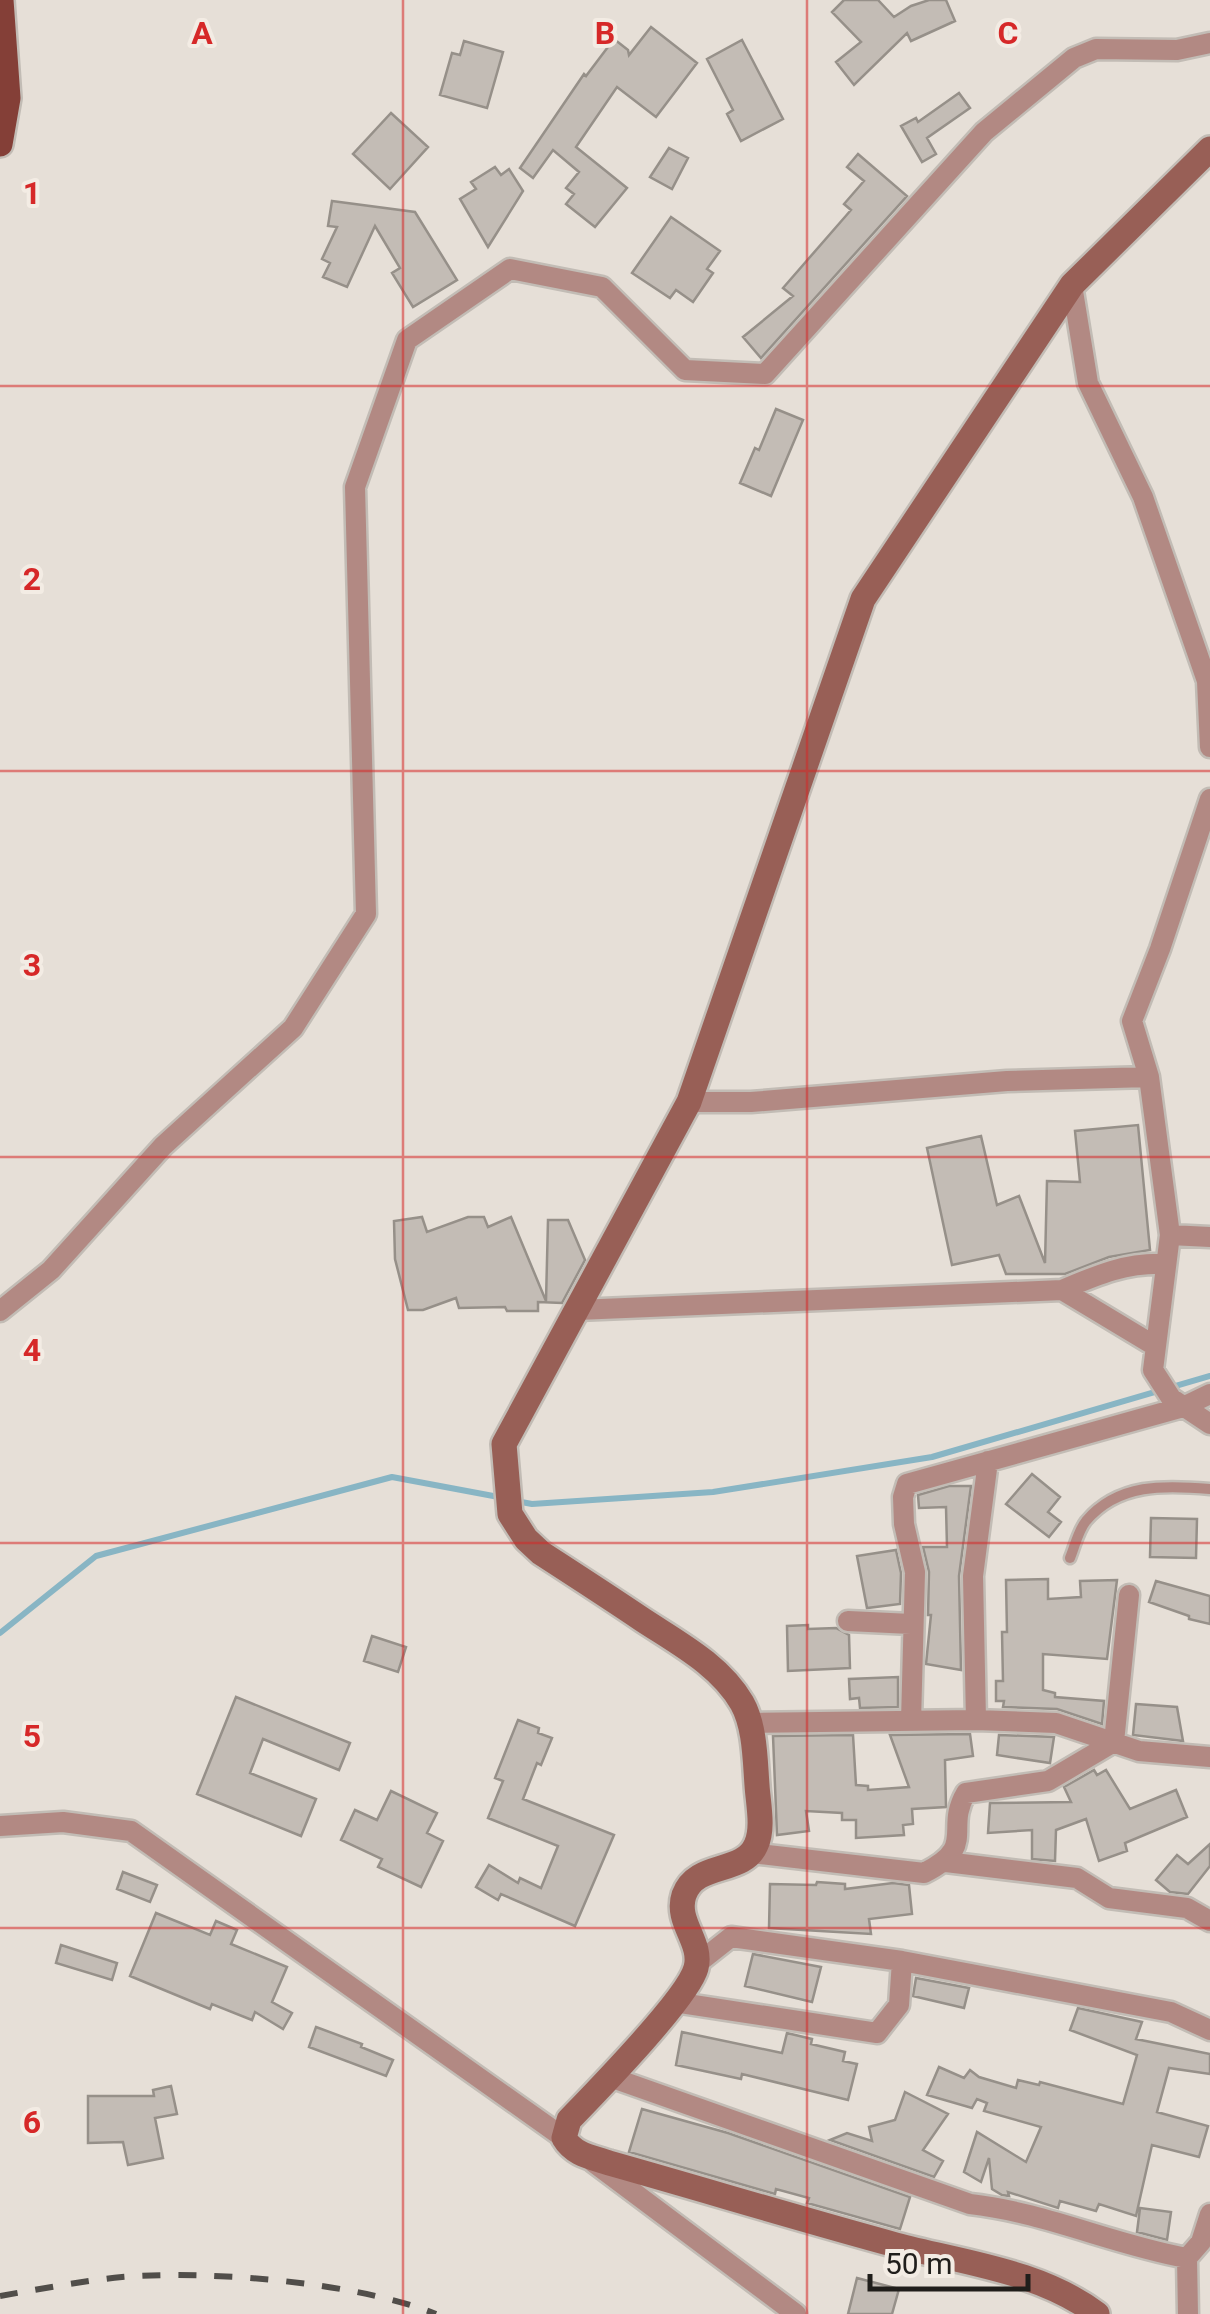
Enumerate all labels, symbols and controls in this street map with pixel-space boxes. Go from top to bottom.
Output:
text: A [191,14,213,52]
text: B [595,14,615,52]
text: C [998,14,1018,52]
text: 1 [23,174,41,212]
text: 2 [23,560,41,598]
text: 3 [23,946,41,984]
text: 4 [23,1331,41,1369]
text: 5 [23,1717,41,1755]
text: 6 [23,2103,41,2141]
scale bar [870,2229,1028,2291]
text: 50 m [885,2246,952,2281]

